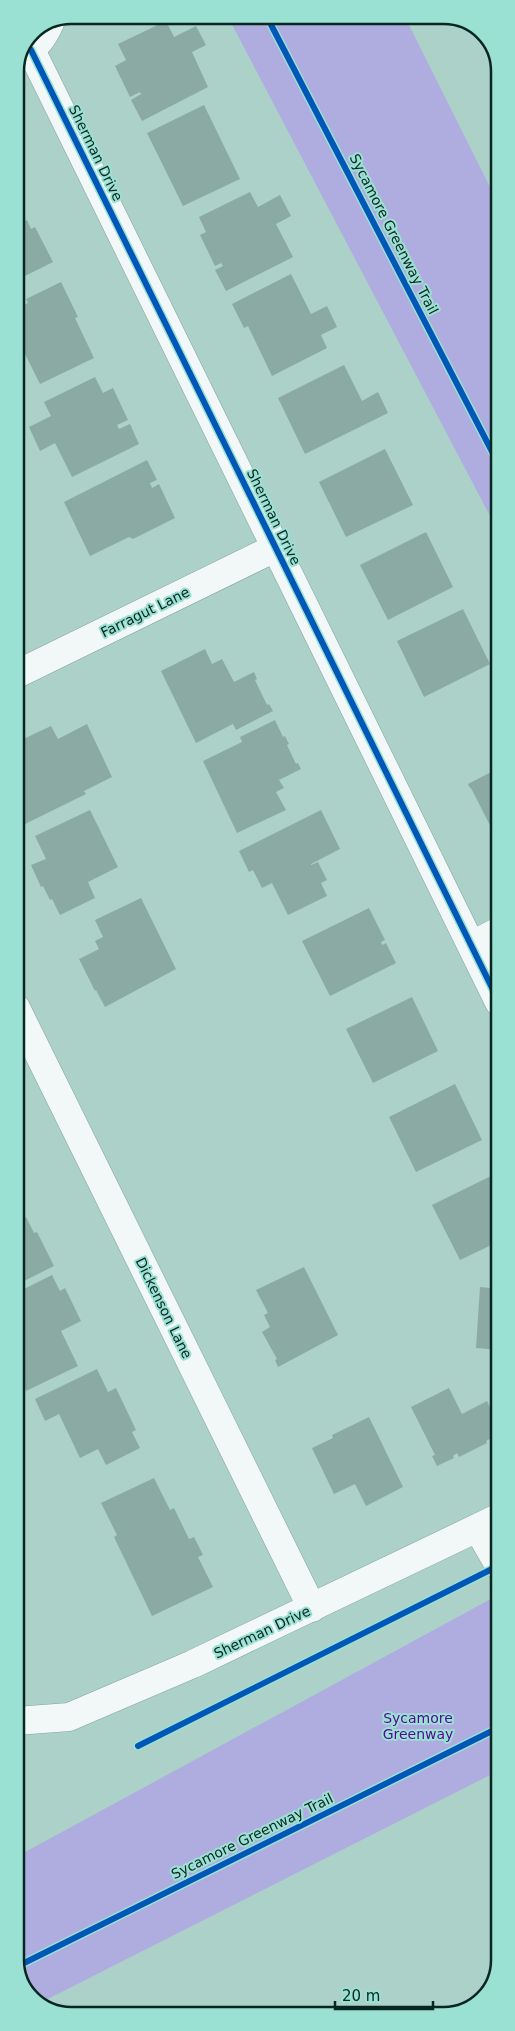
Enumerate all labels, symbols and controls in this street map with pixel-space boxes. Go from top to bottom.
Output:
street label: Sherman Drive [66,102,126,204]
street label: Sycamore Greenway Trail [346,151,442,317]
street label: Sherman Drive [244,466,304,568]
street label: Farragut Lane [98,584,192,640]
street label: Dickenson Lane [133,1255,195,1361]
street label: Sherman Drive [211,1603,313,1661]
park label: Sycamore Greenway [383,1710,453,1742]
street label: Sycamore Greenway Trail [169,1790,335,1882]
scale bar [335,1978,432,2010]
text: 20 m [342,1987,380,2005]

